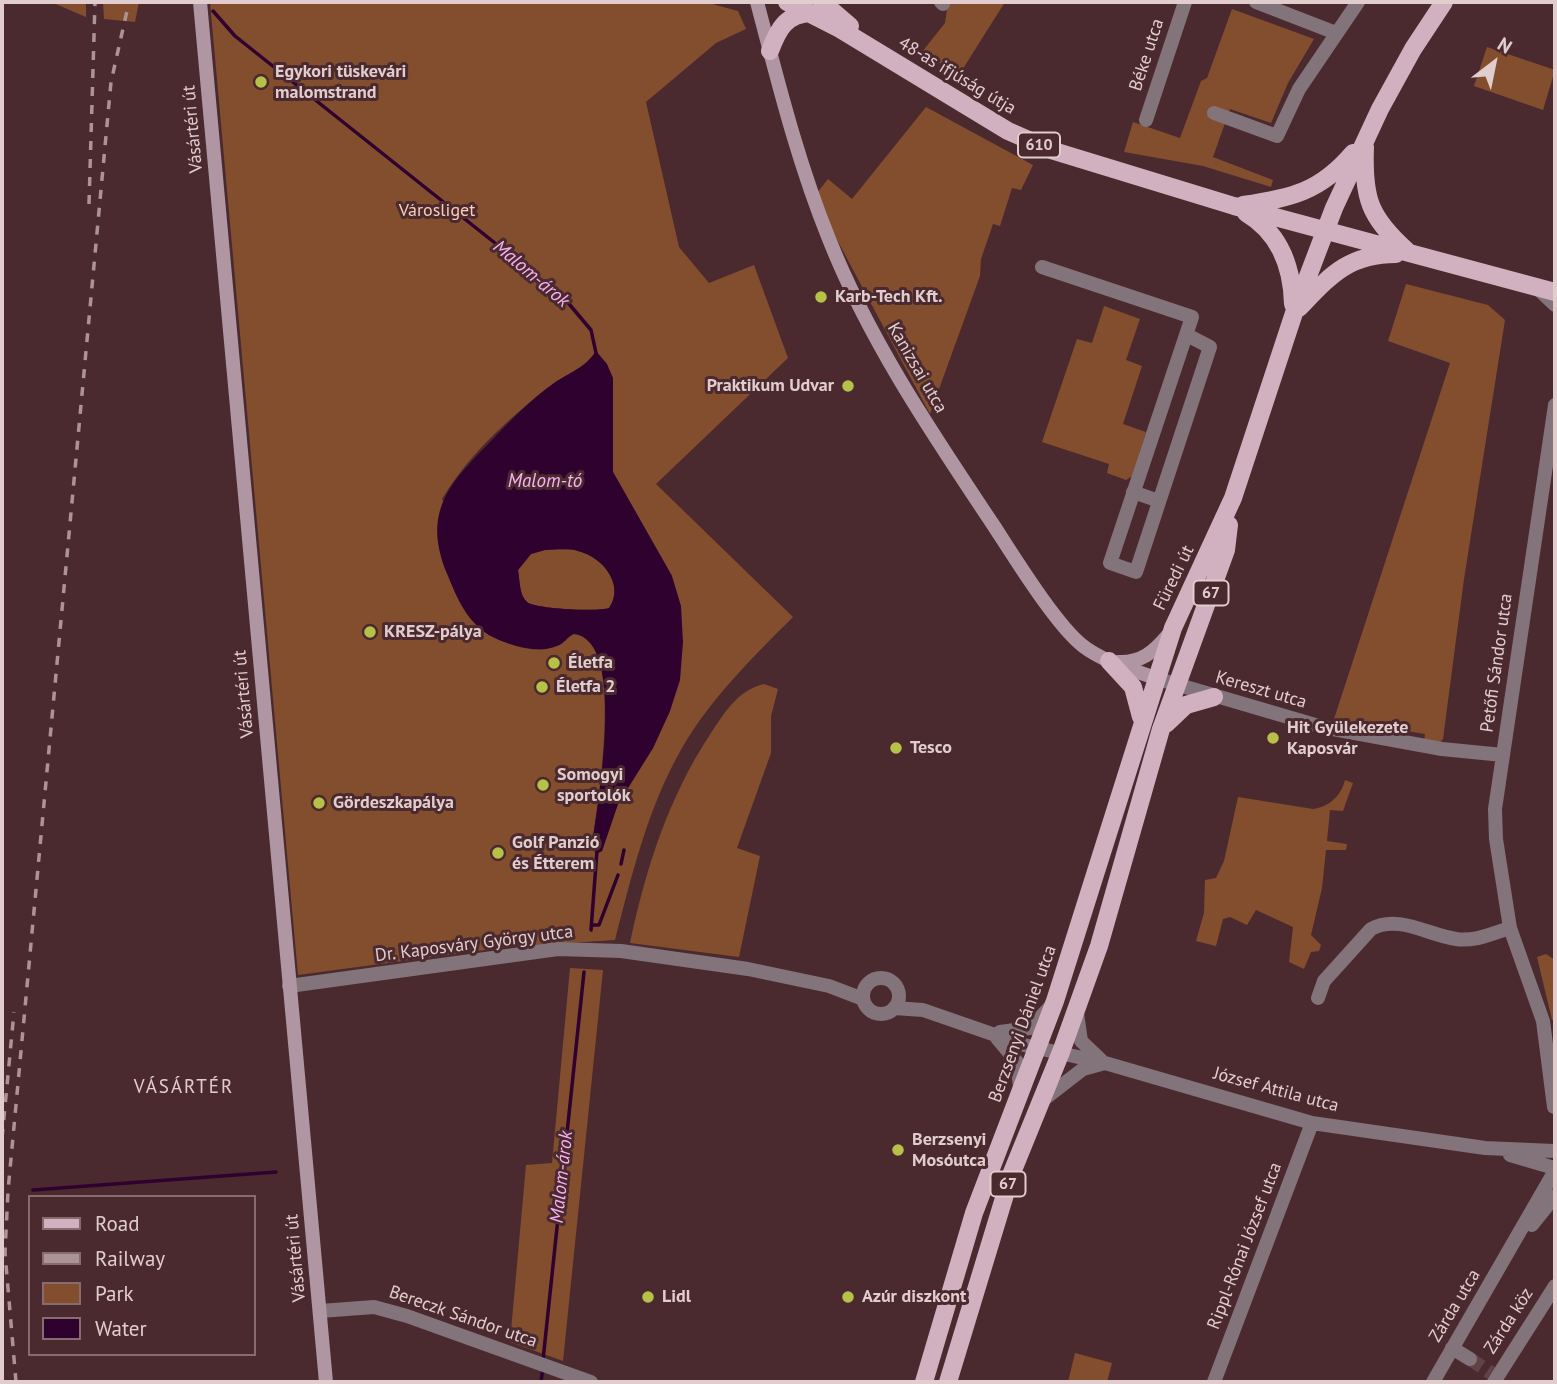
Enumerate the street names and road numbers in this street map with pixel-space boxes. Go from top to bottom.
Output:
street label: Béke utca [1125,16,1169,94]
street label: 48-as ifjúság útja [894,32,1020,120]
street label: Vásártéri út [178,84,208,174]
road number: 610 [1018,132,1060,158]
street label: Kanizsai utca [882,319,952,417]
street label: Füredi út [1149,542,1199,614]
road number: 67 [1194,580,1228,606]
street label: Petőfi Sándor utca [1477,592,1517,734]
street label: Vásártéri út [229,649,259,739]
street label: Kereszt utca [1213,667,1309,713]
street label: Dr. Kaposváry György utca [374,921,574,967]
street label: Berzsenyi Dániel utca [985,942,1061,1106]
street label: József Attila utca [1211,1063,1341,1117]
street label: Rippl-Rónai József utca [1203,1159,1287,1333]
road number: 67 [990,1172,1026,1196]
street label: Vásártéri út [281,1213,311,1303]
street label: Zárda utca [1425,1266,1485,1346]
street label: Bereczk Sándor utca [386,1282,540,1352]
street label: Zárda köz [1480,1284,1538,1358]

